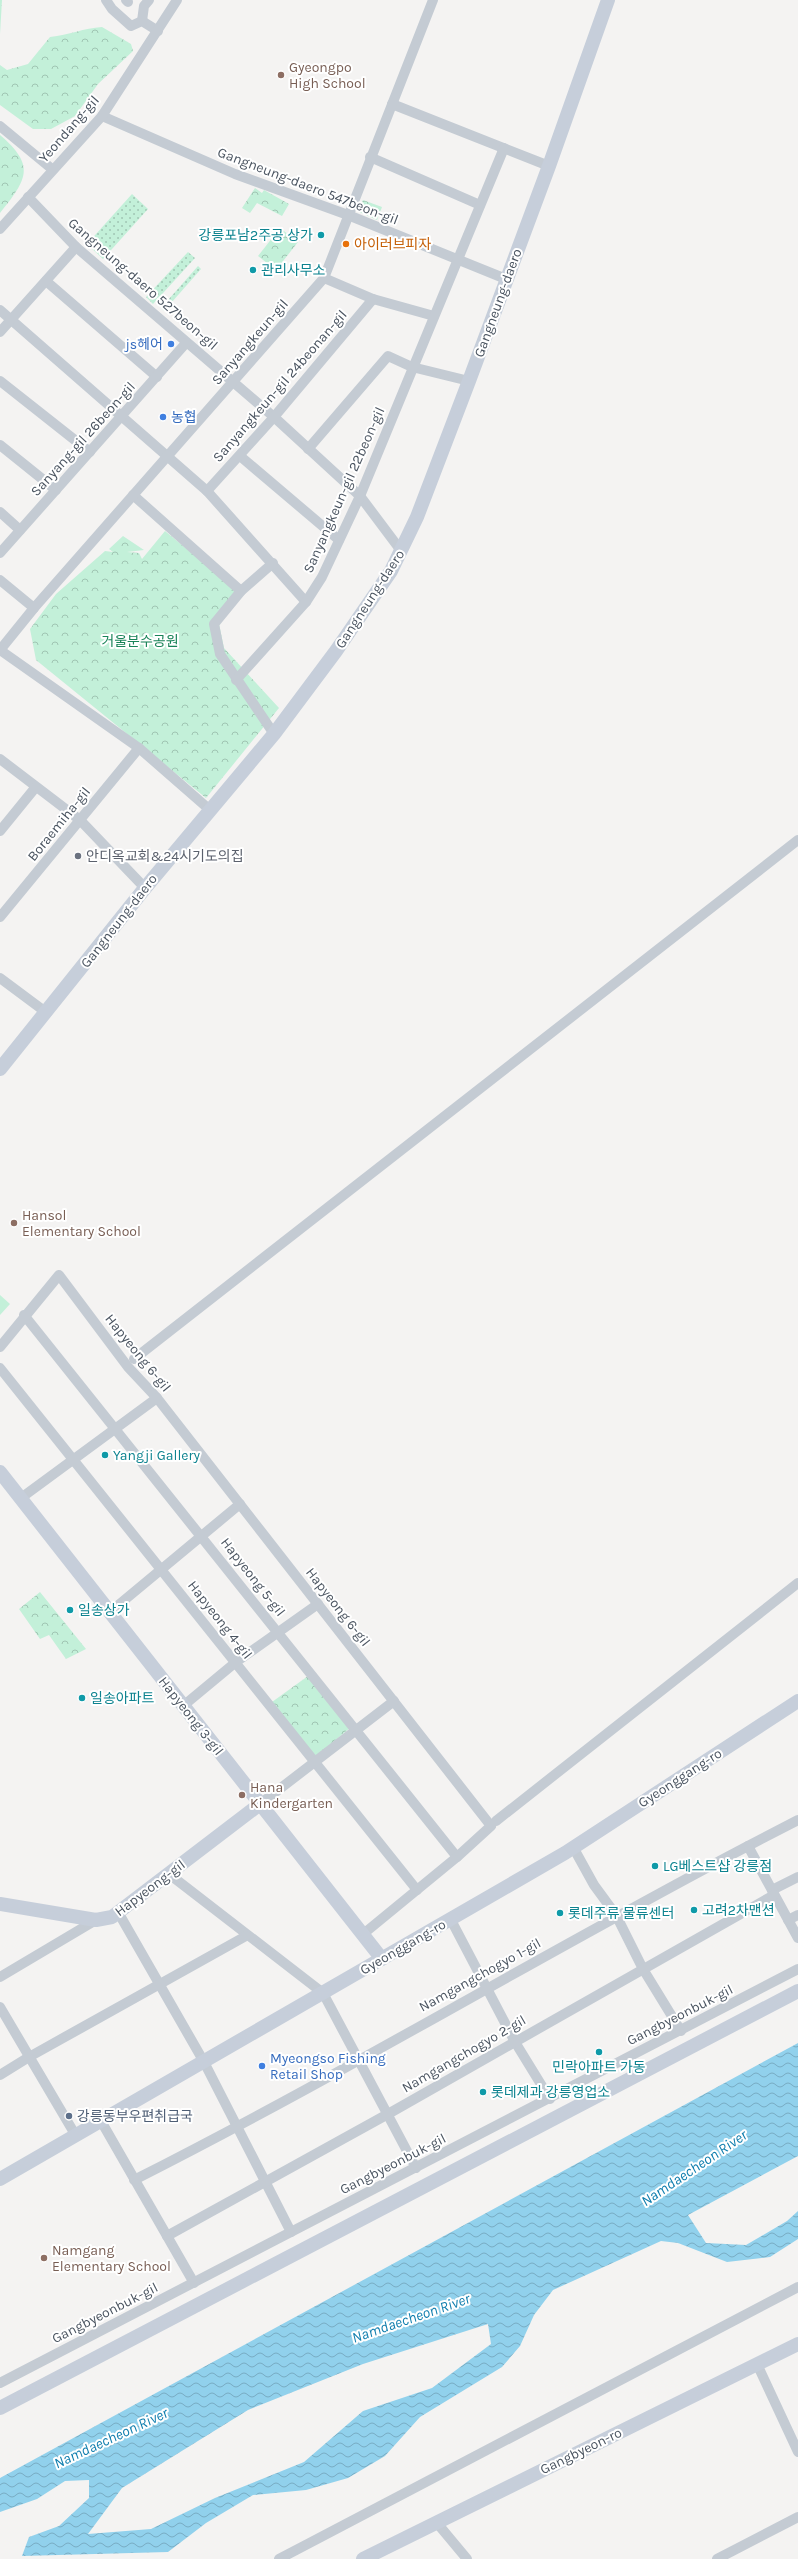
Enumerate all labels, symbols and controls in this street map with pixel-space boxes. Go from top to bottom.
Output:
place label: Gyeongpo High School [289,59,366,92]
marker: Gyeongpo High School [276,70,286,80]
street label: Yeondang-gil [35,92,103,166]
street label: Gangneung-daero 547beon-gil [215,144,401,228]
street label: Gangneung-daero 527beon-gil [65,214,221,354]
place label: 강릉포남2주공 상가 [199,227,313,244]
marker: 강릉포남2주공 상가 [316,230,326,240]
place label: 아이러브피자 [354,236,431,253]
marker: 아이러브피자 [341,239,351,249]
street label: Gangneung-daero [470,246,526,360]
place label: 관리사무소 [261,262,326,279]
marker: 관리사무소 [248,265,258,275]
street label: Sanyangkeun-gil [208,296,292,388]
street label: Sanyangkeun-gil 24beonan-gil [209,306,351,466]
place label: js헤어 [123,336,163,353]
marker: js헤어 [166,339,176,349]
street label: Sanyang-gil 26beon-gil [27,378,139,500]
street label: Sanyangkeun-gil 22beon-gil [300,404,388,576]
place label: 농협 [171,409,197,426]
marker: 농협 [158,412,168,422]
street label: Gangneung-daero [332,546,408,652]
park label: 거울분수공원 [101,633,179,650]
street label: Boraemiha-gil [24,783,94,865]
place label: 안디옥교회&24시기도의집 [86,848,244,865]
marker: 안디옥교회&24시기도의집 [73,851,83,861]
street label: Gangneung-daero [77,871,161,971]
place label: Hansol Elementary School [22,1207,141,1240]
marker: Hansol Elementary School [9,1218,19,1228]
street label: Hapyeong 6-gil [101,1311,175,1395]
place label: Yangji Gallery [113,1447,201,1464]
marker: Yangji Gallery [100,1450,110,1460]
street label: Hapyeong 5-gil [217,1534,289,1620]
street label: Hapyeong 6-gil [302,1564,374,1650]
street label: Hapyeong 4-gil [184,1577,256,1663]
place label: 일송상가 [78,1602,130,1619]
marker: 일송상가 [65,1605,75,1615]
street label: Hapyeong 3-gil [155,1673,227,1759]
place label: 일송아파트 [90,1690,155,1707]
marker: 일송아파트 [77,1693,87,1703]
street label: Gyeonggang-ro [635,1745,725,1811]
place label: Hana Kindergarten [250,1779,333,1812]
marker: Hana Kindergarten [237,1790,247,1800]
street label: Hapyeong-gil [111,1856,189,1920]
place label: LG베스트샵 강릉점 [663,1858,772,1875]
marker: LG베스트샵 강릉점 [650,1861,660,1871]
place label: 고려2차맨션 [702,1902,775,1919]
place label: 롯데주류 물류센터 [568,1905,674,1922]
marker: 고려2차맨션 [689,1905,699,1915]
marker: 롯데주류 물류센터 [555,1908,565,1918]
street label: Gyeonggang-ro [357,1916,449,1978]
street label: Namgangchogyo 1-gil [416,1934,544,2016]
street label: Gangbyeonbuk-gil [624,1981,736,2049]
street label: Namgangchogyo 2-gil [399,2012,529,2096]
marker: 민락아파트 가동 [594,2047,604,2057]
place label: Myeongso Fishing Retail Shop [270,2050,386,2083]
place label: 민락아파트 가동 [552,2059,646,2076]
marker: Myeongso Fishing Retail Shop [257,2061,267,2071]
place label: 롯데제과 강릉영업소 [491,2084,610,2101]
marker: 롯데제과 강릉영업소 [478,2087,488,2097]
place label: 강릉동부우편취급국 [77,2108,193,2125]
marker: 강릉동부우편취급국 [64,2111,74,2121]
water label: Namdaecheon River [638,2125,751,2210]
street label: Gangbyeonbuk-gil [337,2130,449,2198]
place label: Namgang Elementary School [52,2242,171,2275]
marker: Namgang Elementary School [39,2253,49,2263]
street label: Gangbyeonbuk-gil [49,2279,161,2347]
water label: Namdaecheon River [349,2289,473,2347]
water label: Namdaecheon River [51,2403,172,2472]
street label: Gangbyeon-ro [537,2424,625,2478]

